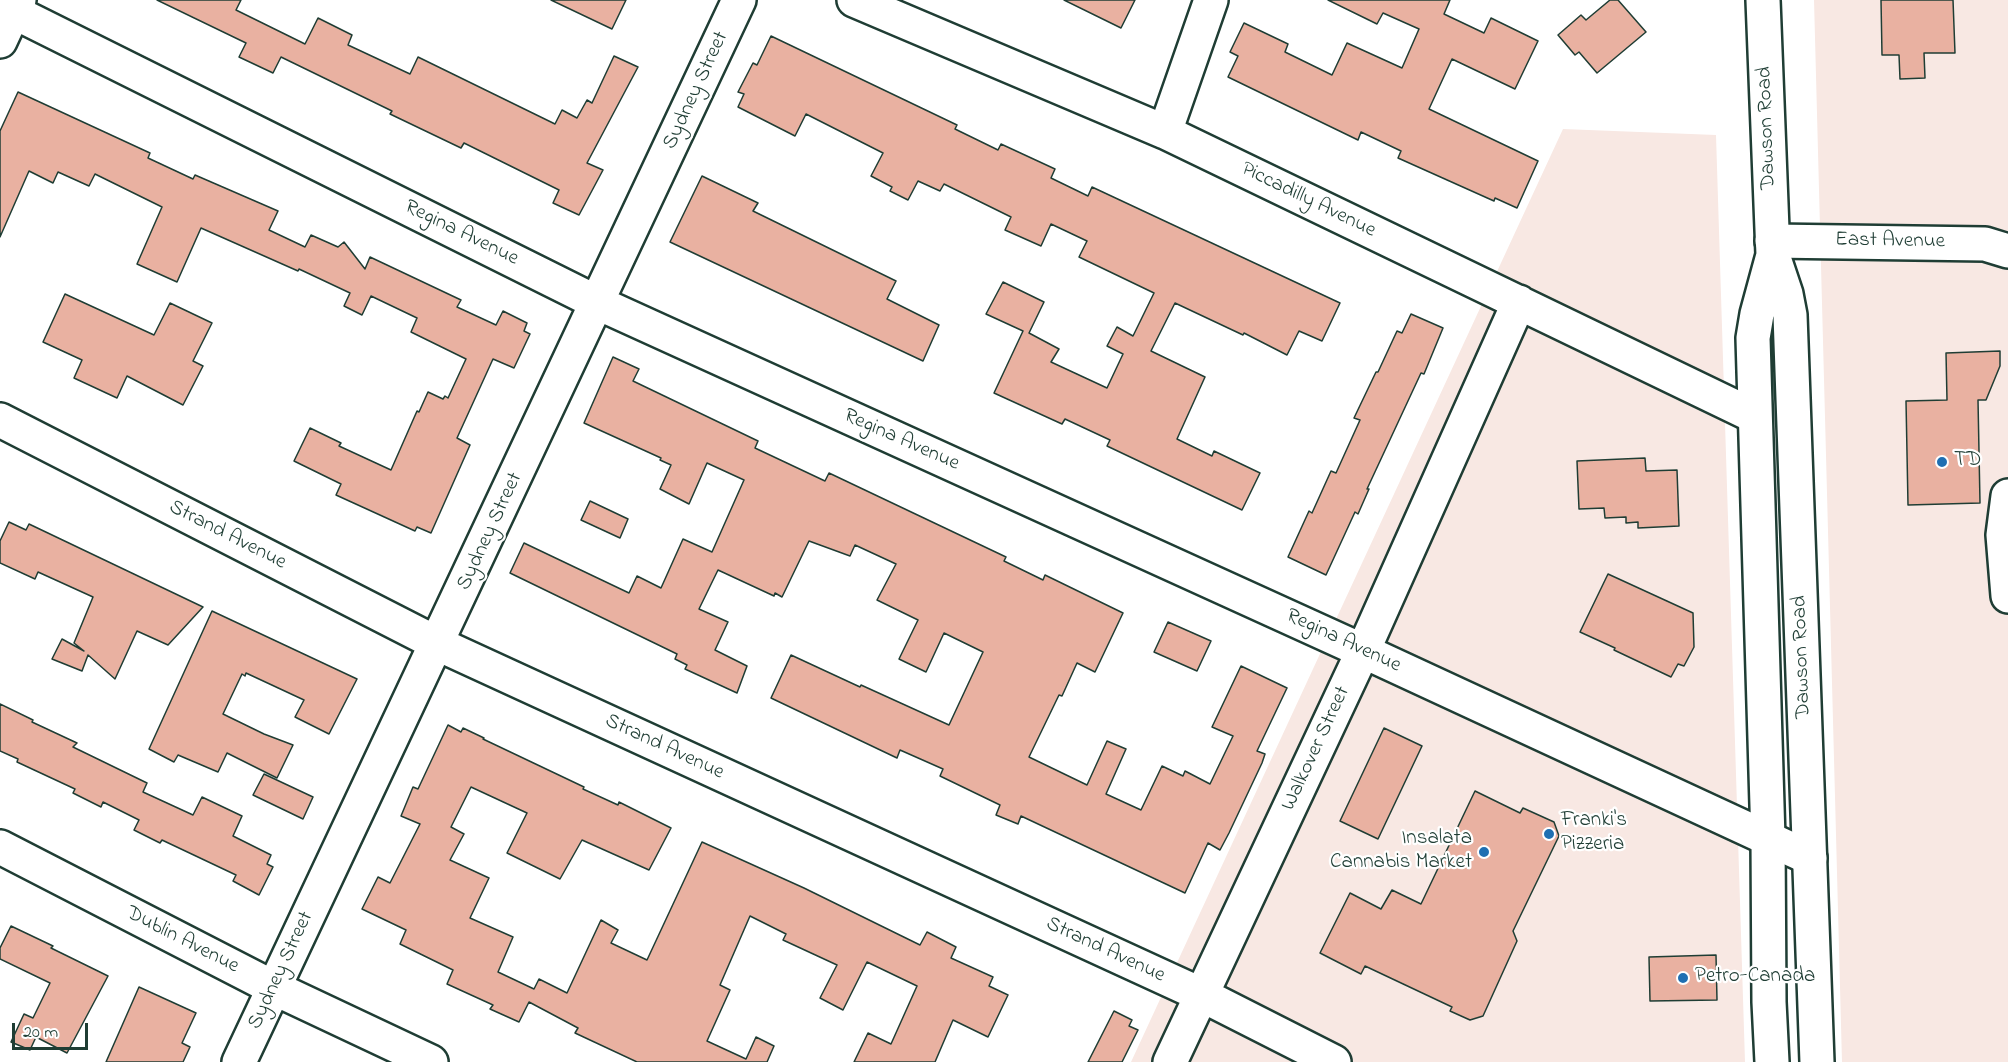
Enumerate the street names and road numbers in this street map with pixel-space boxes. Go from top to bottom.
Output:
street label: Sydney Street [659,28,735,154]
street label: Dawson Road [1753,66,1783,190]
street label: Piccadilly Avenue [1236,157,1380,245]
street label: Regina Avenue [400,195,522,273]
street label: East Avenue [1835,228,1945,256]
street label: Regina Avenue [839,404,963,478]
street label: Sydney Street [453,469,529,595]
street label: Strand Avenue [164,496,290,576]
street label: Dawson Road [1788,595,1818,719]
street label: Regina Avenue [1281,604,1405,680]
street label: Walkover Street [1277,683,1357,815]
street label: Strand Avenue [600,709,728,787]
street label: Dublin Avenue [121,902,243,980]
street label: Sydney Street [244,908,320,1034]
street label: Strand Avenue [1041,912,1169,990]

